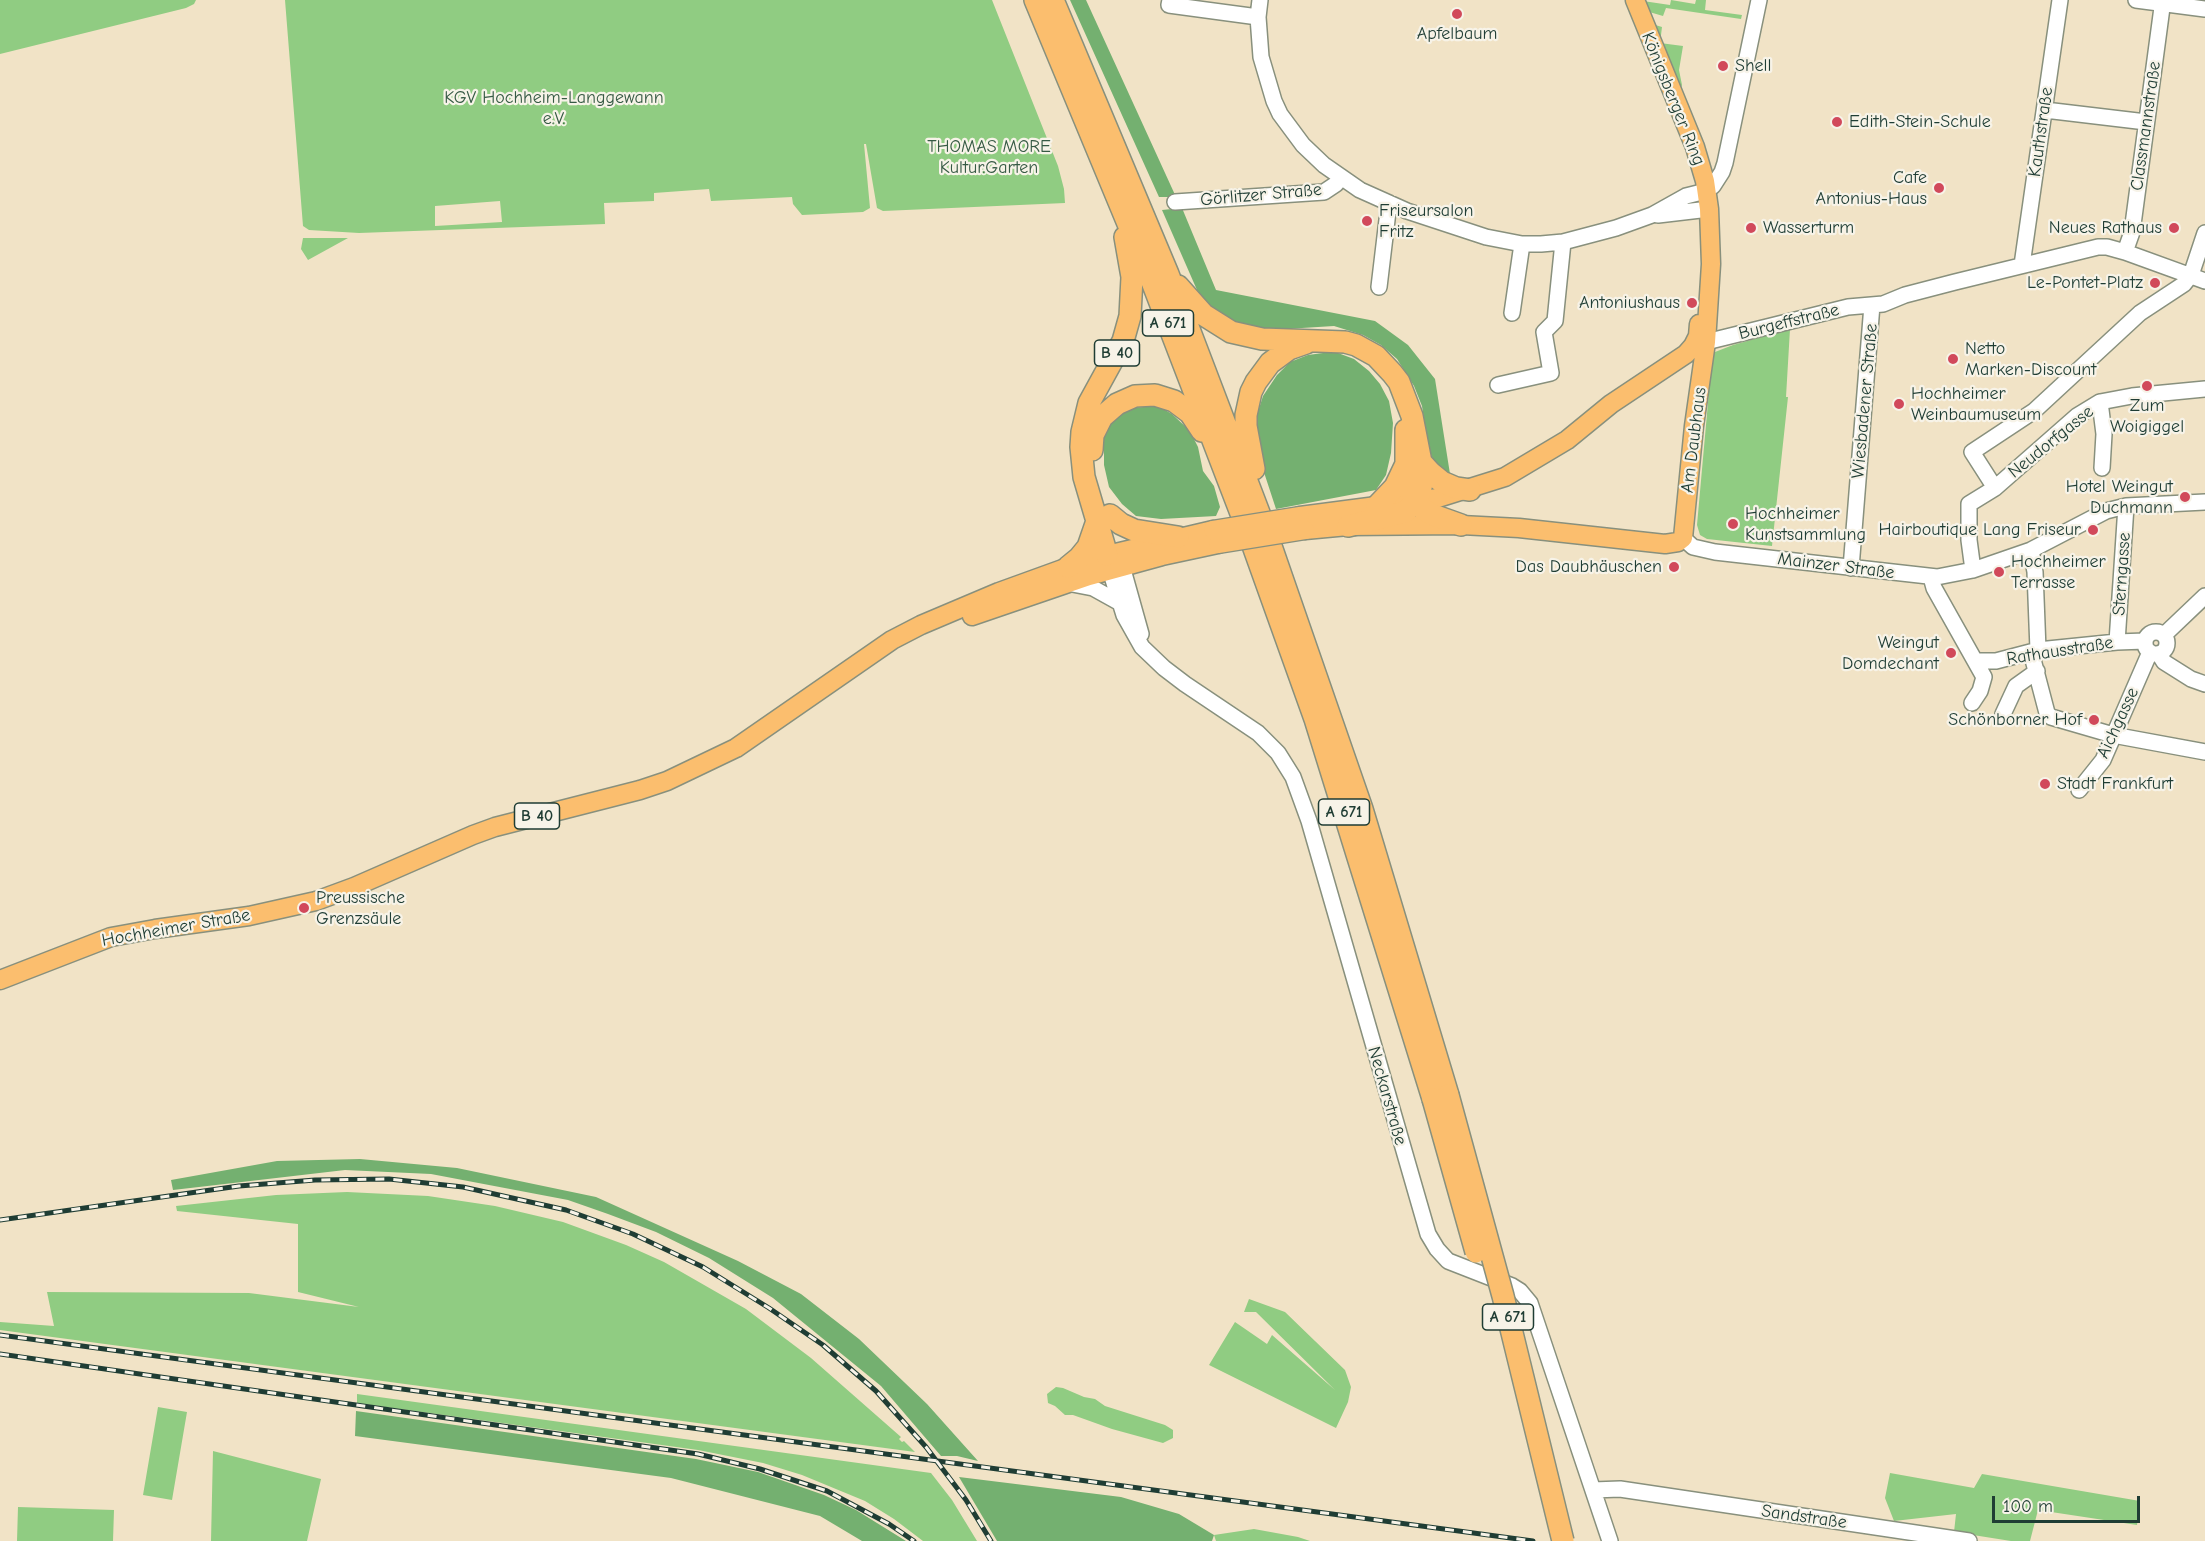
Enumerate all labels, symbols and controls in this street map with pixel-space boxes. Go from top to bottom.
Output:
marker: Apfelbaum [1450,7,1464,21]
place label: Apfelbaum [1417,23,1497,45]
street label: Königsberger Ring [1636,29,1710,169]
place label: Shell [1735,55,1771,77]
marker: Shell [1716,59,1730,73]
street label: Classmannstraße [2126,60,2166,192]
street label: Kauthstraße [2024,86,2058,178]
park label: KGV Hochheim-Langgewann e.V. [444,87,664,130]
place label: Edith-Stein-Schule [1849,111,1991,133]
marker: Edith-Stein-Schule [1830,115,1844,129]
park label: THOMAS MORE Kultur.Garten [927,136,1051,178]
place label: Cafe Antonius-Haus [1815,167,1927,210]
street label: Görlitzer Straße [1199,179,1323,211]
marker: Cafe Antonius-Haus [1932,181,1946,195]
place label: Friseursalon Fritz [1379,200,1474,242]
marker: Friseursalon Fritz [1360,214,1374,228]
place label: Wasserturm [1763,217,1854,239]
place label: Neues Rathaus [2049,217,2162,239]
marker: Wasserturm [1744,221,1758,235]
marker: Neues Rathaus [2167,221,2181,235]
place label: Le-Pontet-Platz [2027,272,2143,294]
marker: Le-Pontet-Platz [2148,276,2162,290]
place label: Antoniushaus [1579,292,1680,314]
marker: Antoniushaus [1685,296,1699,310]
street label: Burgeffstraße [1737,299,1841,345]
road number: A 671 [1142,310,1194,336]
street label: Wiesbadener Straße [1847,323,1883,479]
place label: Netto Marken-Discount [1965,338,2096,380]
road number: B 40 [1094,340,1140,366]
marker: Netto Marken-Discount [1946,352,1960,366]
marker: Zum Woigiggel [2140,379,2154,393]
place label: Hochheimer Weinbaumuseum [1911,383,2041,426]
street label: Am Daubhaus [1677,386,1711,494]
place label: Zum Woigiggel [2110,395,2184,438]
marker: Hochheimer Weinbaumuseum [1892,397,1906,411]
street label: Neudorfgasse [2004,401,2098,483]
place label: Hotel Weingut Duchmann [2066,476,2173,518]
marker: Hotel Weingut Duchmann [2178,490,2192,504]
place label: Hochheimer Kunstsammlung [1745,503,1866,546]
marker: Hochheimer Kunstsammlung [1726,517,1740,531]
place label: Hairboutique Lang Friseur [1878,519,2081,541]
marker: Hairboutique Lang Friseur [2086,523,2100,537]
street label: Sterngasse [2108,532,2136,616]
street label: Mainzer Straße [1776,548,1896,584]
place label: Hochheimer Terrasse [2011,551,2106,594]
place label: Das Daubhäuschen [1516,556,1662,578]
marker: Das Daubhäuschen [1667,560,1681,574]
marker: Hochheimer Terrasse [1992,565,2006,579]
place label: Weingut Domdechant [1842,632,1939,674]
street label: Rathausstraße [2005,632,2115,670]
marker: Weingut Domdechant [1944,646,1958,660]
street label: Aichgasse [2092,684,2144,762]
place label: Schönborner Hof [1948,709,2082,731]
marker: Schönborner Hof [2087,713,2101,727]
place label: Stadt Frankfurt [2057,773,2173,795]
marker: Stadt Frankfurt [2038,777,2052,791]
road number: A 671 [1318,799,1370,825]
road number: B 40 [514,803,560,829]
place label: Preussische Grenzsäule [316,887,405,930]
marker: Preussische Grenzsäule [297,901,311,915]
street label: Hochheimer Straße [100,904,252,952]
street label: Neckarstraße [1363,1044,1411,1148]
road number: A 671 [1482,1304,1534,1330]
scale bar [1995,1484,2144,1522]
text: 100 m [2003,1496,2053,1517]
street label: Sandstraße [1760,1500,1848,1534]

